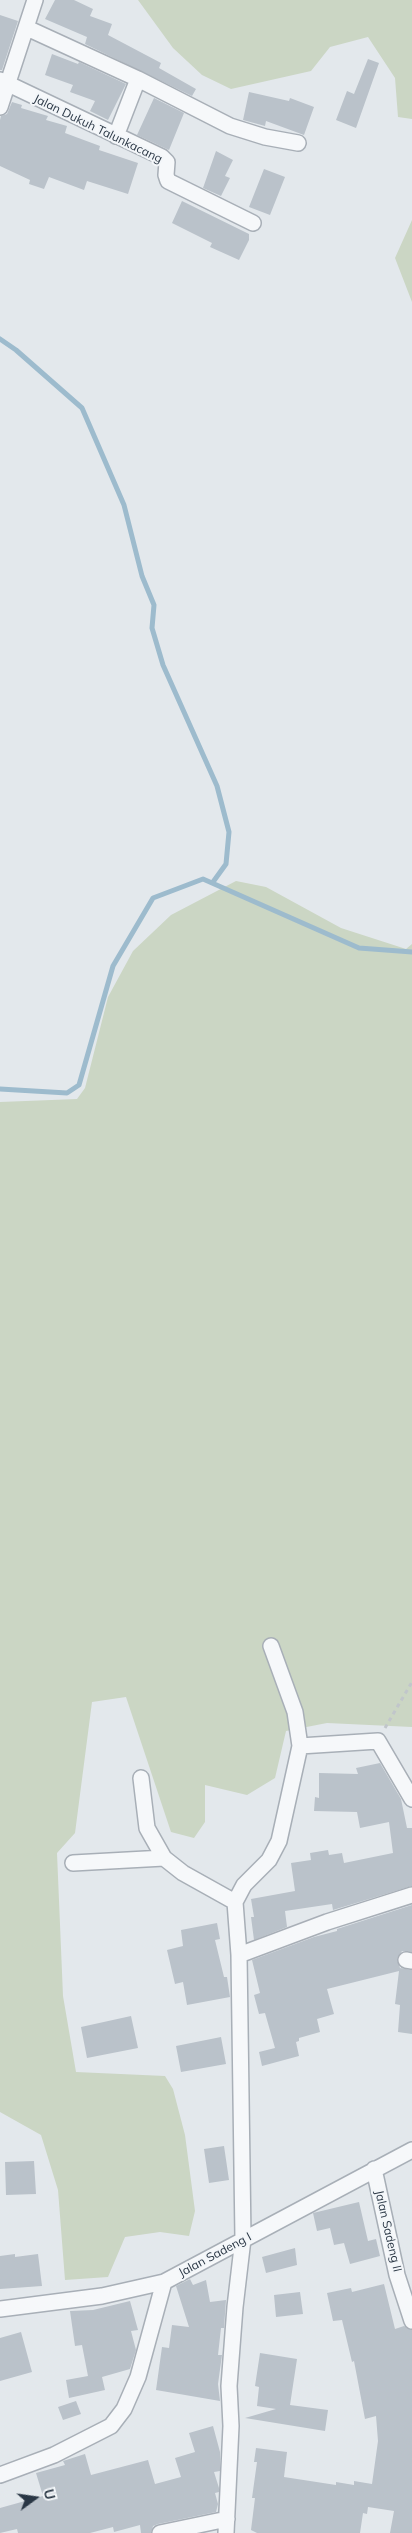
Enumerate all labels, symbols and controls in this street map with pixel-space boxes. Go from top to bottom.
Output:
street label: Jalan Dukuh Talunkacang [31,92,165,166]
street label: Jalan Sadeng II [372,2189,404,2273]
street label: Jalan Sadeng I [176,2230,254,2280]
north arrow [10,2473,60,2523]
text: U [40,2487,60,2502]

